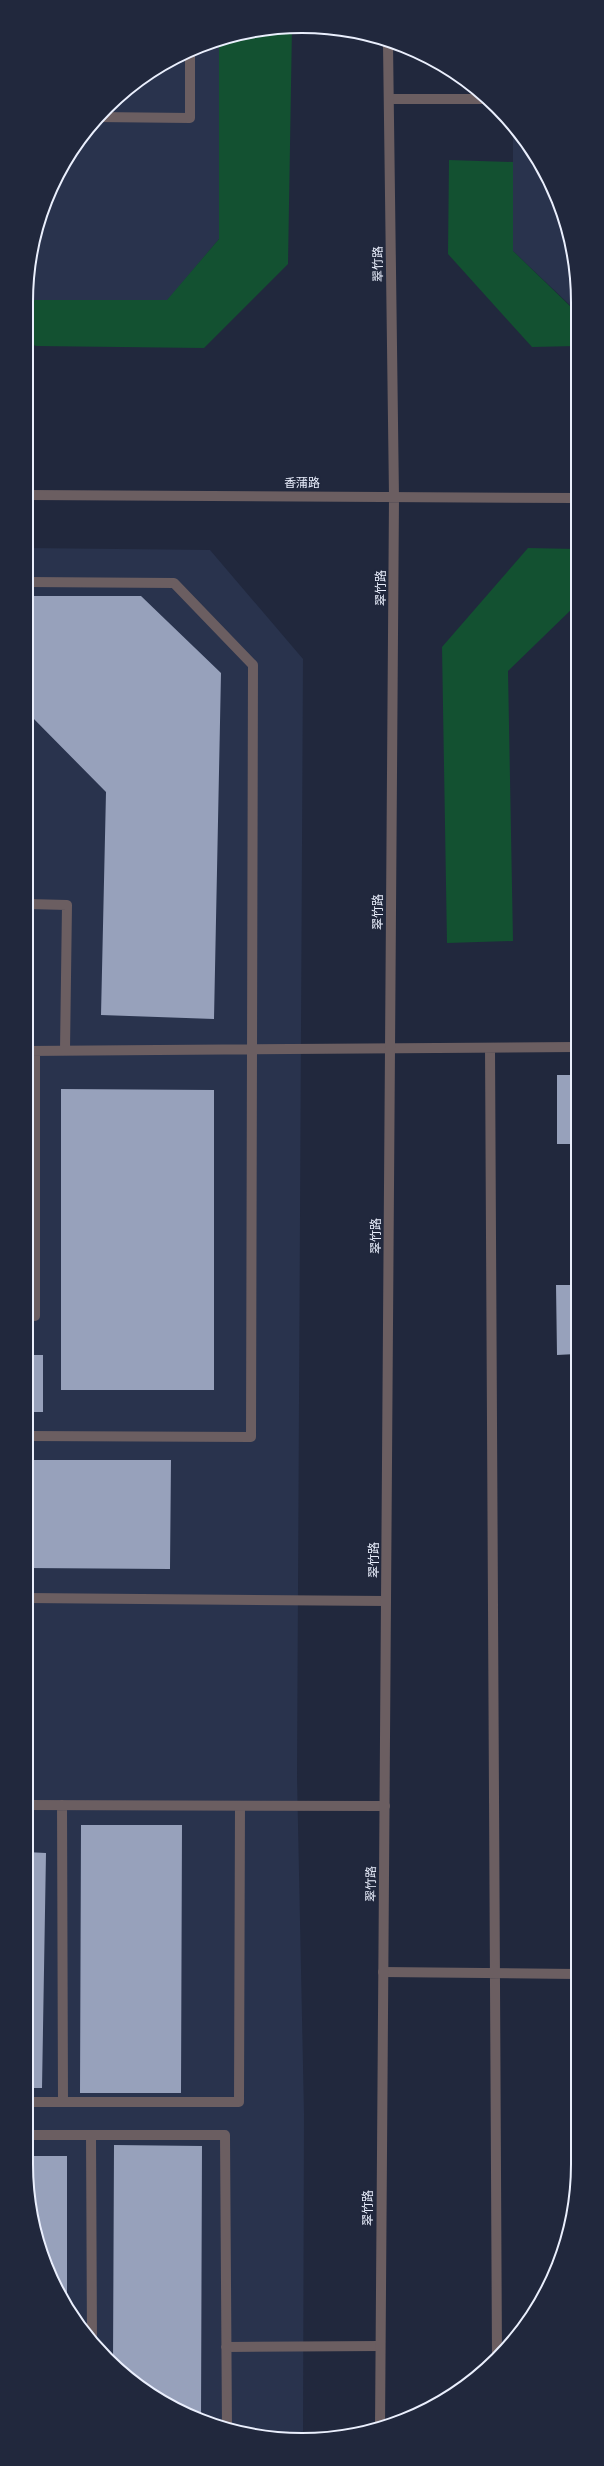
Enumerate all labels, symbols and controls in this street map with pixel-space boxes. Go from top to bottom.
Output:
street label: 翠竹路 [369,246,386,282]
street label: 香蒲路 [284,474,320,491]
street label: 翠竹路 [372,570,389,606]
street label: 翠竹路 [369,894,386,930]
street label: 翠竹路 [367,1218,384,1254]
street label: 翠竹路 [365,1542,382,1578]
street label: 翠竹路 [362,1866,379,1902]
street label: 翠竹路 [359,2190,376,2226]

